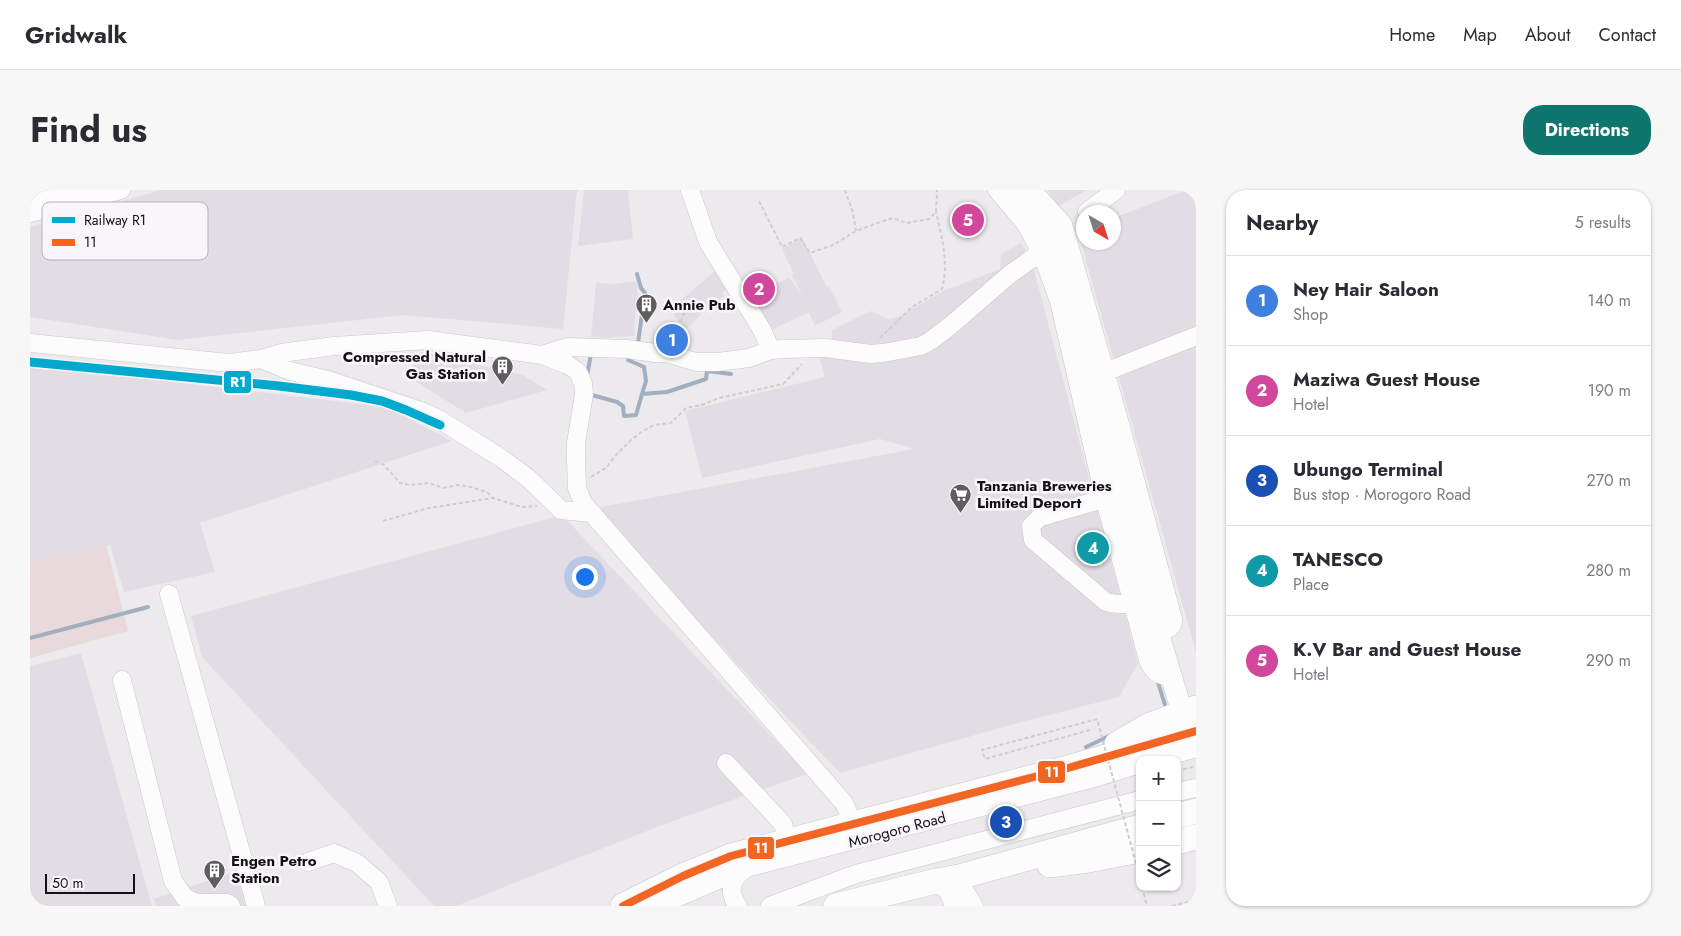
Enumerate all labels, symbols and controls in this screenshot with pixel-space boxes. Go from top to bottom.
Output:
text: Gridwalk [25,17,127,52]
text: Home [1389,22,1435,48]
text: Map [1463,22,1497,48]
text: About [1525,22,1570,48]
text: Contact [1598,22,1656,48]
text: Find us [30,105,147,155]
button: Directions [1523,105,1651,155]
pin: 5 [952,201,984,239]
legend [42,202,208,260]
north arrow [1076,205,1121,250]
text: Nearby [1246,208,1318,238]
text: Railway R1 [84,210,146,230]
text: 5 results [1575,211,1631,234]
text: 11 [84,232,97,252]
pin: 2 [743,270,775,308]
text: Ney Hair Saloon [1293,276,1439,303]
text: 1 [1258,289,1266,312]
text: 140 m [1588,289,1631,312]
building icon: Annie Pub [635,293,659,324]
place label: Annie Pub [662,294,735,316]
text: Shop [1293,303,1328,326]
pin: 1 [656,321,688,359]
place label: Compressed Natural Gas Station [343,346,486,385]
building icon: Compressed Natural Gas Station [490,354,514,385]
text: Maziwa Guest House [1293,366,1480,393]
line badge: R1 [223,370,252,394]
text: R1 [230,372,246,392]
text: 2 [1257,379,1267,402]
text: 190 m [1588,379,1631,402]
text: Hotel [1293,393,1329,416]
text: Ubungo Terminal [1293,456,1443,483]
text: 3 [1257,469,1267,492]
text: 270 m [1587,469,1631,492]
place label: Tanzania Breweries Limited Deport [977,475,1112,514]
supermarket icon: Tanzania Breweries Limited Deport [949,483,973,514]
text: Bus stop · Morogoro Road [1293,483,1471,506]
pin: 4 [1077,529,1109,567]
text: TANESCO [1293,546,1383,573]
text: 4 [1256,559,1268,582]
text: 280 m [1586,559,1631,582]
your location [572,564,598,590]
text: Place [1293,573,1329,596]
text: K.V Bar and Guest House [1293,636,1521,663]
text: 5 [1257,649,1267,672]
text: 290 m [1586,649,1631,672]
text: Hotel [1293,663,1329,686]
map controls [1136,756,1181,891]
button: + [1136,756,1181,801]
line badge: 11 [1037,760,1066,784]
text: 11 [1045,762,1059,782]
button: − [1136,801,1181,846]
pin: 3 [990,803,1022,841]
street label: Morogoro Road [846,806,948,854]
line badge: 11 [747,836,775,860]
text: 11 [754,838,768,858]
button: layers [1136,846,1181,891]
place label: Engen Petro Station [231,850,317,889]
building icon: Engen Petro Station [203,858,227,889]
scale bar [45,871,135,894]
text: 50 m [52,873,83,893]

